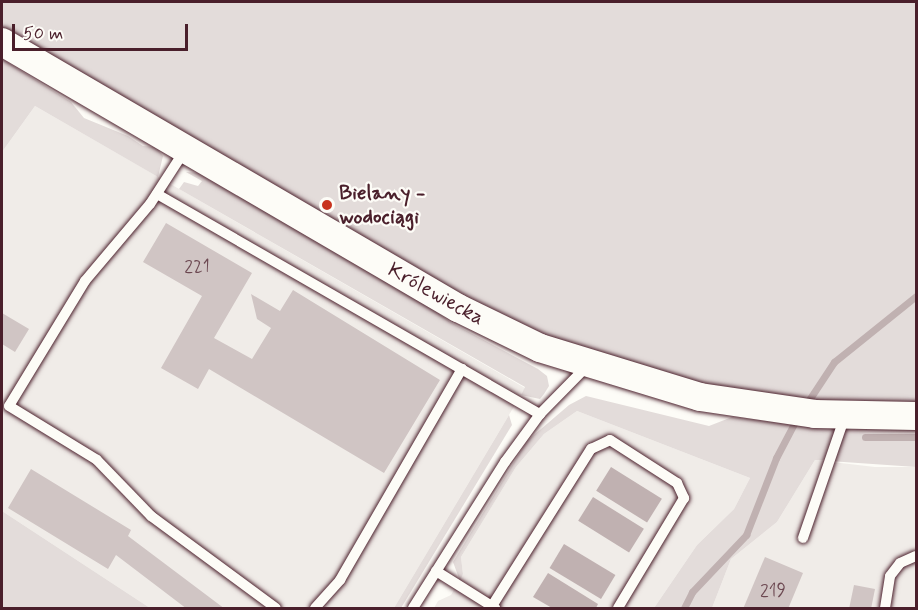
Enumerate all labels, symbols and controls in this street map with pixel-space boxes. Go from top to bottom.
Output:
scale bar [15,12,190,50]
text: 50 m [23,22,63,46]
place label: Bielany - wodociągi [339,180,426,230]
marker: Bielany - wodociągi [320,198,334,212]
house number: 221 [184,256,210,278]
street label: Królewiecka [383,257,489,331]
house number: 219 [760,580,786,602]

